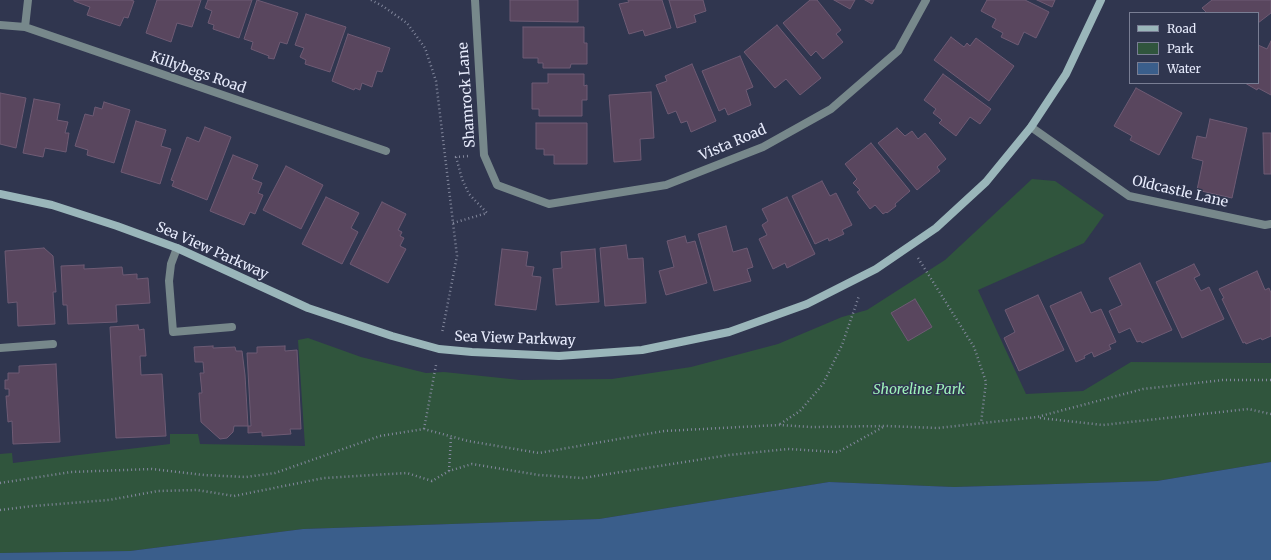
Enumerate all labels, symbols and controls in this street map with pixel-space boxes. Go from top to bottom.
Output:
legend [1129,12,1259,84]
text: Road [1167,21,1196,36]
text: Park [1167,41,1194,56]
street label: Shamrock Lane [455,42,479,148]
street label: Killybegs Road [148,49,248,97]
text: Water [1167,61,1201,76]
street label: Vista Road [697,121,769,165]
street label: Oldcastle Lane [1130,173,1230,211]
street label: Sea View Parkway [153,219,271,283]
street label: Sea View Parkway [454,328,576,350]
park label: Shoreline Park [873,382,965,398]

